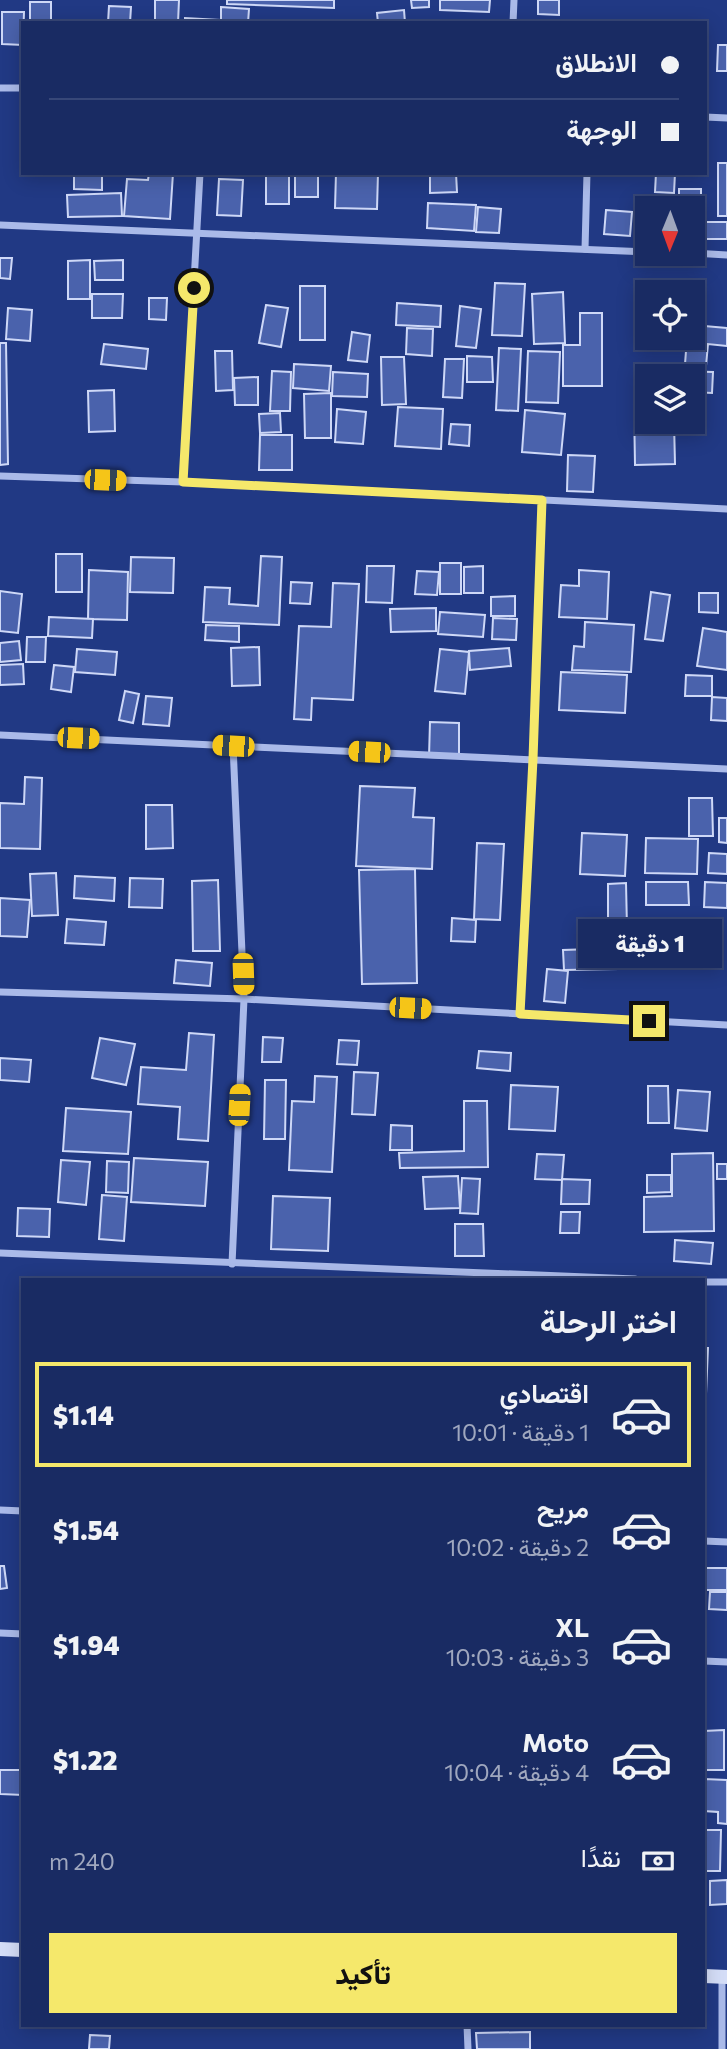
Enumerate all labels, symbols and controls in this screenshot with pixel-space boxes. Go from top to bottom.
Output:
text: الانطلاق [555,46,637,77]
text: الوجهة [566,113,637,144]
north arrow [635,196,705,266]
map controls [635,196,705,434]
route start [178,272,210,304]
button: locate [635,280,705,350]
button: layers [635,364,705,434]
car [84,469,127,491]
car [57,727,100,749]
car [212,734,255,758]
car [348,740,391,764]
callout: 1 دقيقة [577,920,721,968]
text: 1 دقيقة [615,929,685,957]
car [232,953,255,995]
car [389,996,432,1020]
route end [633,1005,665,1037]
car [228,1083,251,1127]
text: اختر الرحلة [540,1300,677,1340]
text: اقتصادي [500,1377,589,1408]
icon: car [610,1383,673,1446]
text: $1.14 [53,1399,114,1430]
text: 1 دقيقة · 10:01 [452,1418,589,1446]
text: مريح [537,1492,589,1523]
icon: car [610,1498,673,1561]
text: $1.54 [53,1514,119,1545]
text: 2 دقيقة · 10:02 [446,1533,589,1561]
text: XL [555,1611,589,1642]
icon: car [610,1613,673,1676]
text: $1.94 [53,1629,120,1660]
text: 3 دقيقة · 10:03 [446,1643,589,1671]
text: Moto [522,1726,589,1757]
icon: car [610,1728,673,1791]
text: $1.22 [53,1744,118,1775]
text: 4 دقيقة · 10:04 [444,1758,589,1786]
text: نقدًا [581,1841,621,1872]
icon: cash [639,1842,677,1880]
text: 240 m [49,1847,115,1875]
button: تأكيد [49,1933,677,2013]

